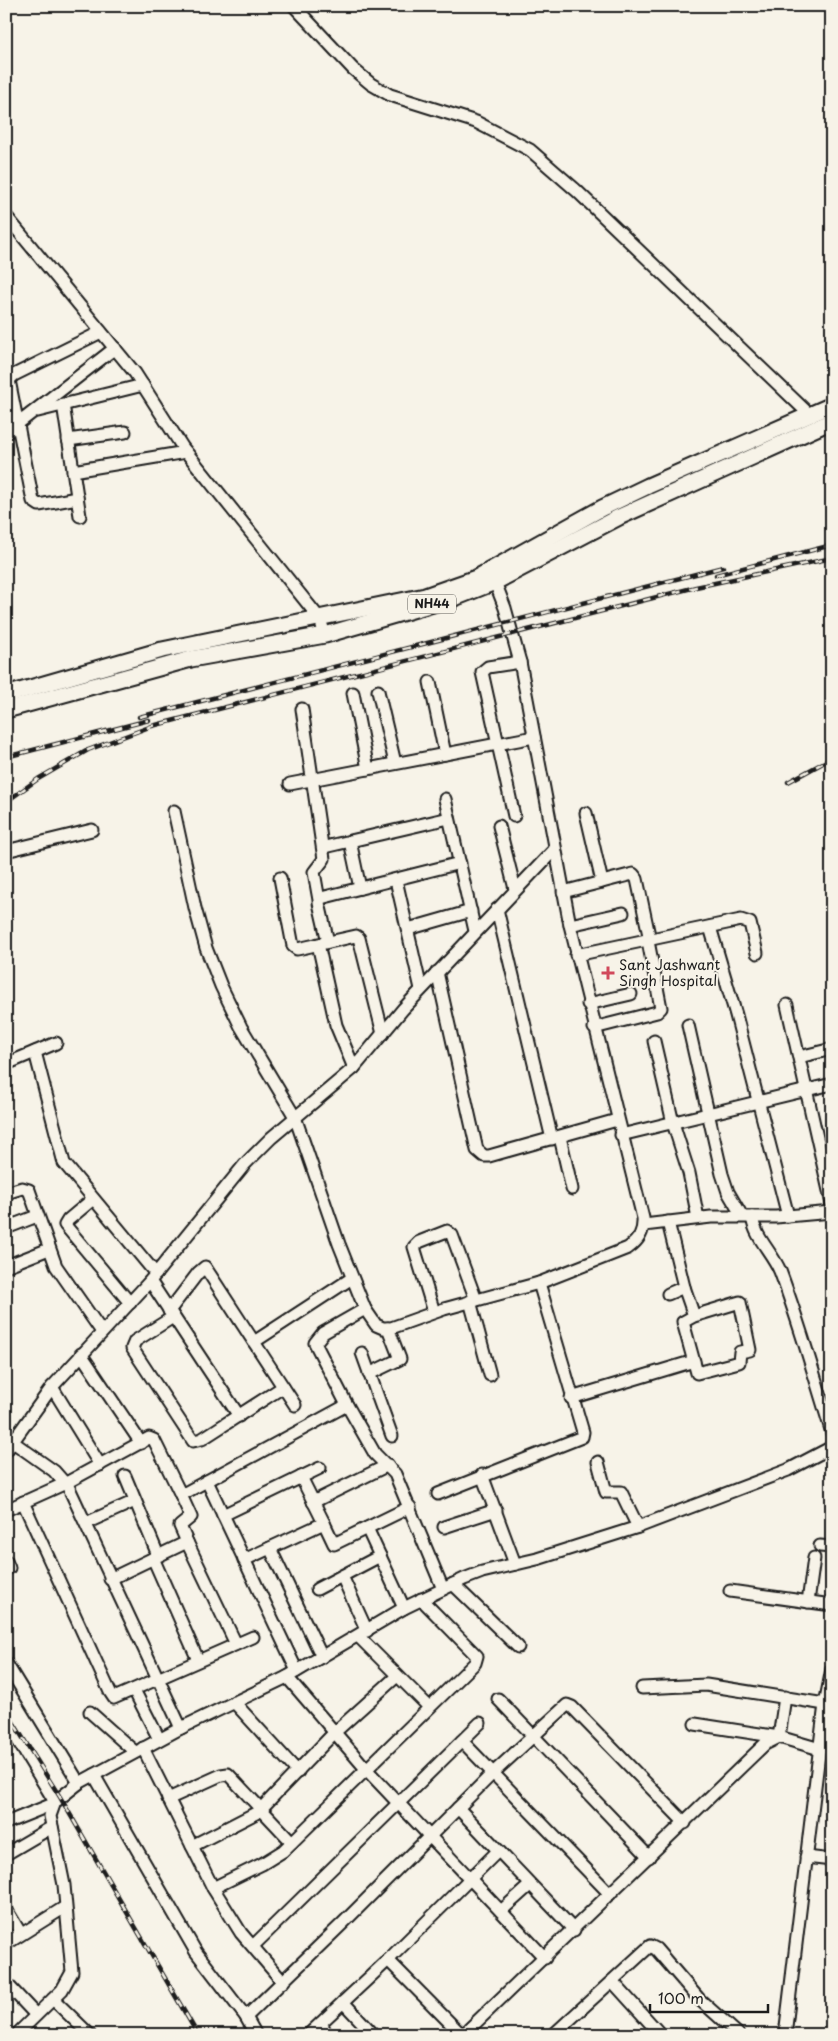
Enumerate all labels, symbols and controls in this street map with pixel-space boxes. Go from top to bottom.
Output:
road number: NH44 [408,594,456,614]
place label: Sant Jashwant Singh Hospital [619,954,721,991]
marker: Sant Jashwant Singh Hospital [601,966,615,980]
scale bar [650,1981,768,2013]
text: 100 m [658,1986,704,2009]

